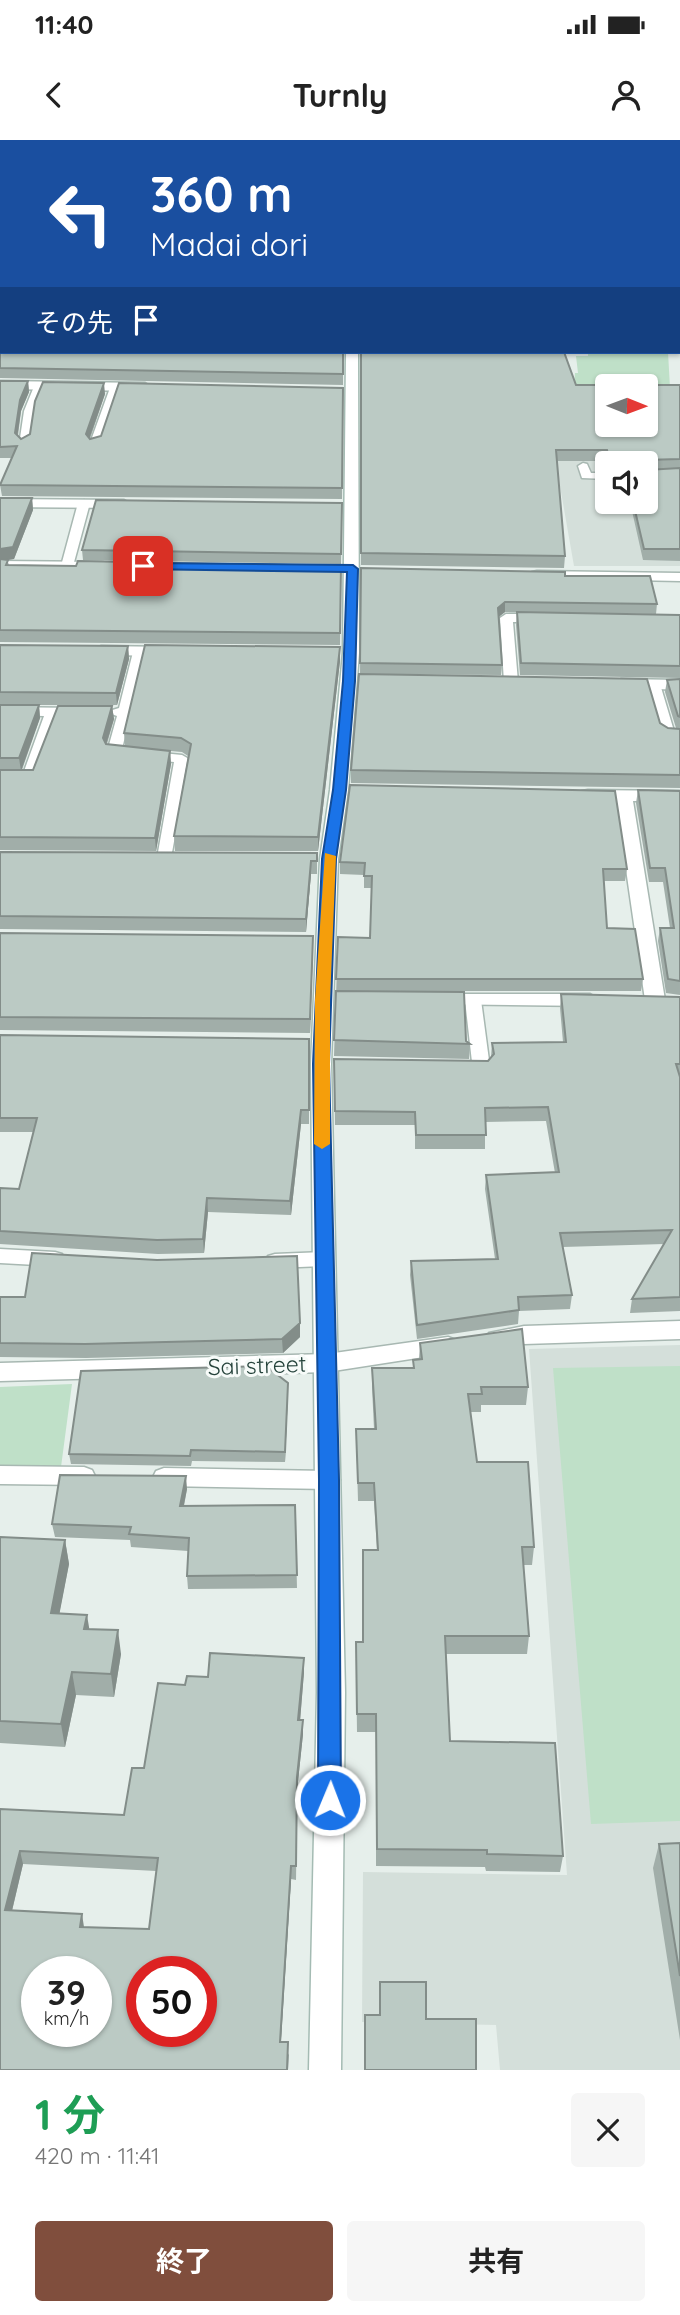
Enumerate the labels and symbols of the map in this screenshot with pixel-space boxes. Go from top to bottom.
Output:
north arrow [595,374,658,438]
pin [113,536,173,596]
street label: Sai street [207,1349,307,1381]
position arrow [293,1763,367,1837]
speed limit sign: 50 [126,1956,217,2047]

